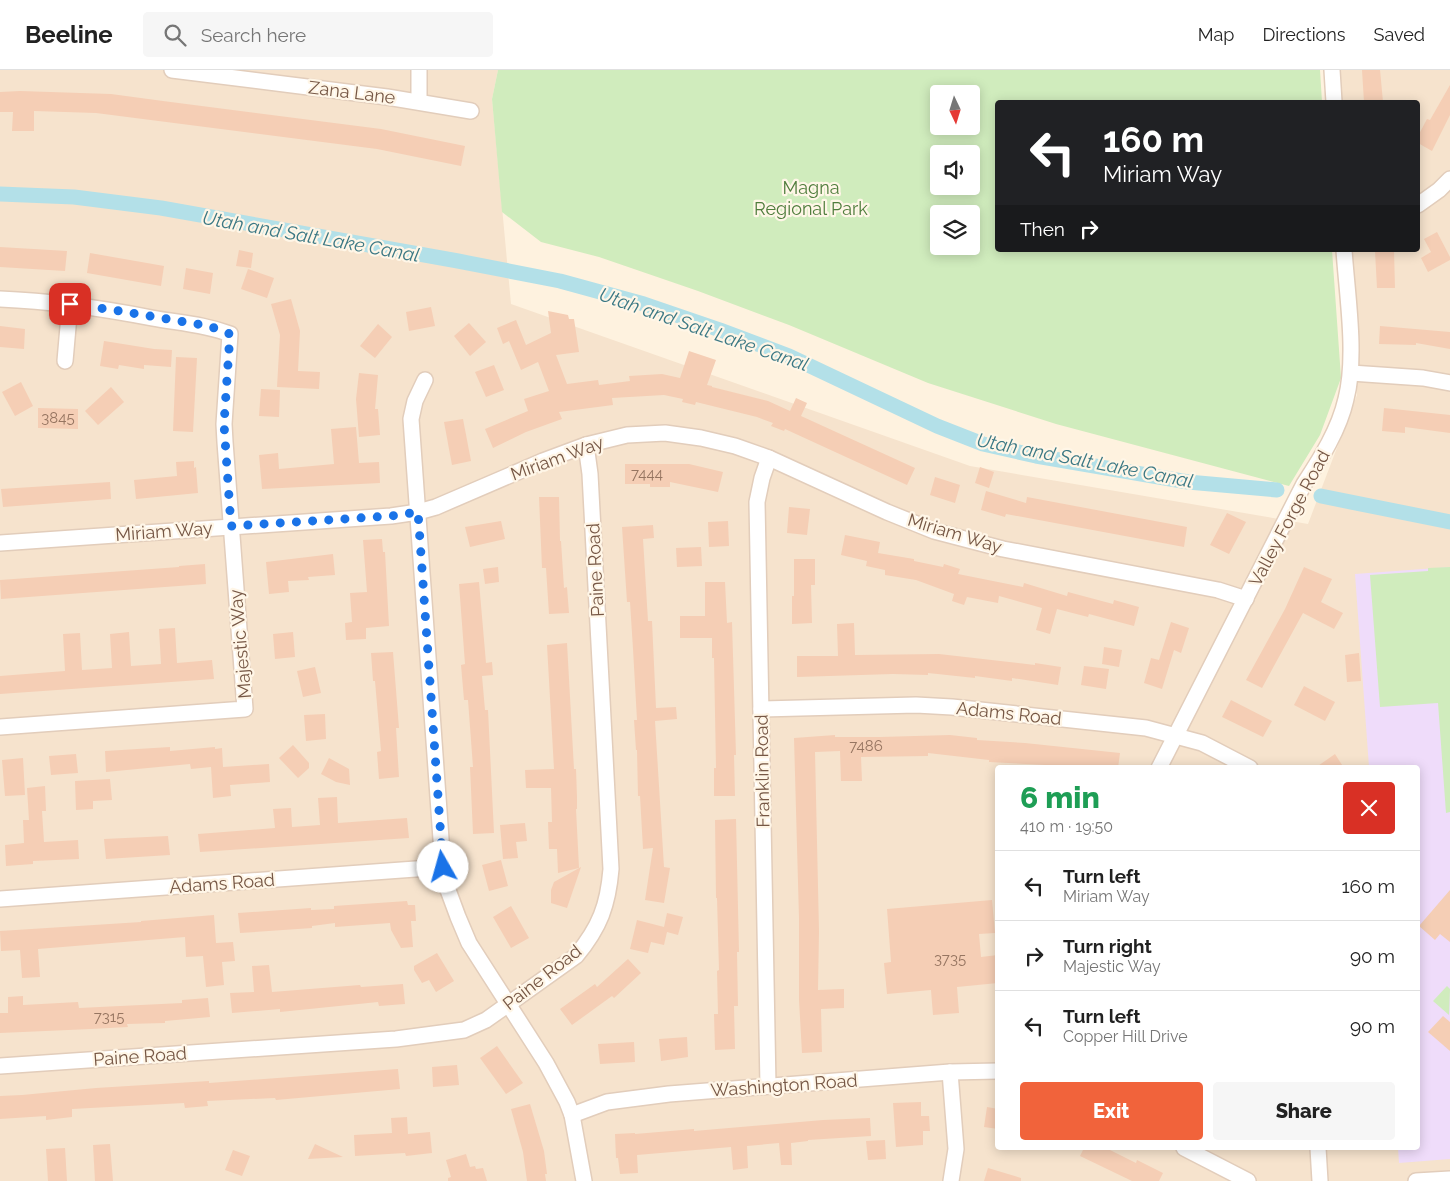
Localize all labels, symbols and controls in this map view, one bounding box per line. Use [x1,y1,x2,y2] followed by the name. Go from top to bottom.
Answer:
[143,12,493,57] search box
[25,20,113,49] text: Beeline
[161,21,189,49] icon: search
[201,24,306,46] text: Search here
[1198,24,1234,45] text: Map
[1262,24,1346,45] text: Directions
[1374,24,1425,45] text: Saved
[307,76,397,108] street label: Zana Lane
[930,85,980,135] north arrow
[930,85,980,255] map controls
[1103,119,1204,160] text: 160 m
[1020,120,1085,185] icon: left
[930,145,980,195] button: sound
[1103,161,1222,187] text: Miriam Way
[754,177,868,219] park label: Magna Regional Park
[930,205,980,255] button: layers
[201,206,421,266] water label: Utah and Salt Lake Canal
[1075,215,1103,243] icon: right
[1020,218,1065,240] text: Then
[49,283,91,325] pin
[596,283,812,375] water label: Utah and Salt Lake Canal
[56,290,84,318] icon: arrive
[41,409,75,427] house number: 3845
[975,428,1195,492] water label: Utah and Salt Lake Canal
[508,431,607,485] street label: Miriam Way
[1244,446,1334,590] street label: Valley Forge Road
[631,465,663,483] house number: 7444
[905,509,1005,557] street label: Miriam Way
[115,517,214,545] street label: Miriam Way
[582,523,608,617] street label: Paine Road
[225,588,255,700] street label: Majestic Way
[955,697,1063,729] street label: Adams Road
[751,714,773,828] street label: Franklin Road
[849,737,883,755] house number: 7486
[1020,780,1100,815] text: 6 min
[1343,782,1395,834] button: close
[1020,817,1113,836] text: 410 m · 19:50
[416,840,468,892] position arrow
[1063,865,1140,887] text: Turn left
[168,869,276,897] street label: Adams Road
[1020,872,1048,900] icon: left
[1341,875,1395,897] text: 160 m
[1063,887,1150,906] text: Miriam Way
[1063,935,1152,957] text: Turn right
[499,940,585,1014] street label: Paine Road
[1020,942,1048,970] icon: right
[1350,945,1395,967] text: 90 m
[934,950,966,968] house number: 3735
[1063,957,1161,976] text: Majestic Way
[1063,1005,1140,1027] text: Turn left
[94,1008,124,1026] house number: 7315
[1020,1012,1048,1040] icon: left
[1350,1015,1395,1037] text: 90 m
[1063,1027,1188,1046] text: Copper Hill Drive
[93,1042,187,1070] street label: Paine Road
[710,1069,858,1101] street label: Washington Road
[1020,1082,1203,1140] button: Exit
[1213,1082,1395,1140] button: Share

